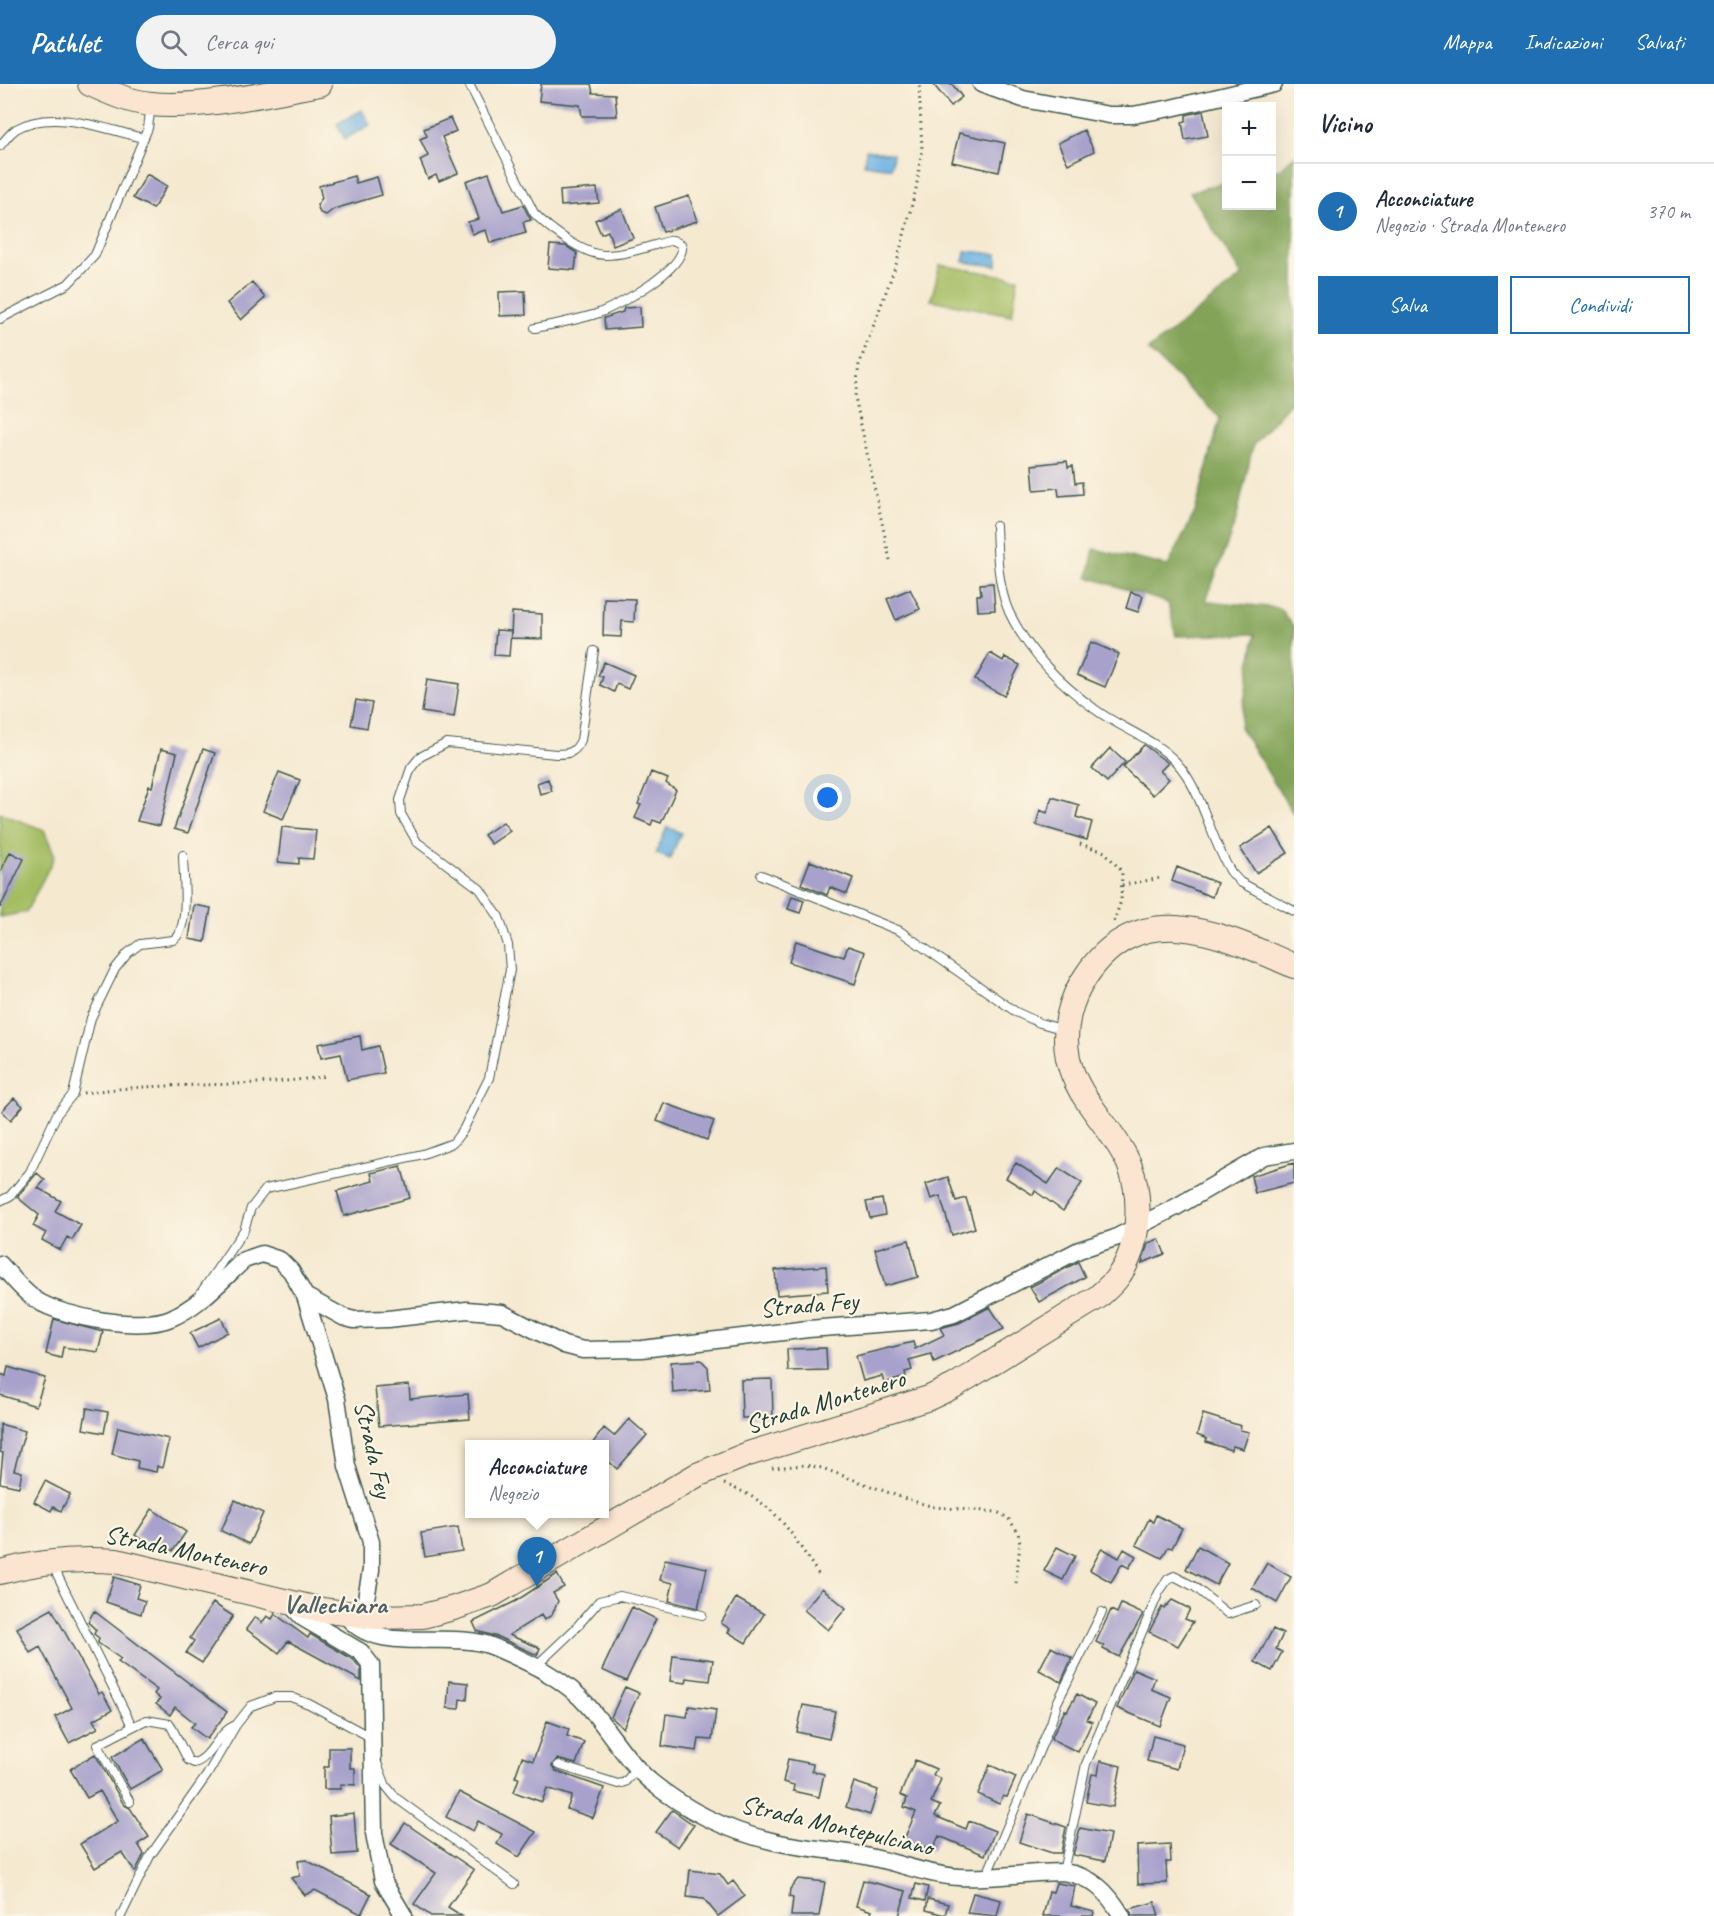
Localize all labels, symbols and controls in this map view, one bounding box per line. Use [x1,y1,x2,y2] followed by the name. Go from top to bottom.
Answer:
[136,15,556,69] search box
[30,25,100,60] text: Pathlet
[157,26,190,59] icon: search
[205,28,273,56] text: Cerca qui
[1443,29,1492,55] text: Mappa
[1525,29,1602,55] text: Indicazioni
[1635,29,1684,55] text: Salvati
[1222,102,1276,210] map controls
[1222,102,1276,156] button: +
[1318,107,1372,140] text: Vicino
[1222,156,1276,210] button: −
[1375,185,1472,213] text: Acconciature
[1333,199,1342,224] text: 1
[1647,199,1690,224] text: 370 m
[1375,213,1565,238] text: Negozio · Strada Montenero
[1318,276,1498,334] button: Salva
[1510,276,1690,334] button: Condividi
[813,783,842,812] your location
[759,1284,862,1325] street label: Strada Fey
[742,1361,910,1441] street label: Strada Montenero
[346,1397,401,1503] street label: Strada Fey
[465,1440,609,1518] popup
[488,1453,586,1481] text: Acconciature
[488,1481,538,1506] text: Negozio
[102,1517,272,1584] street label: Strada Montenero
[518,1538,556,1587] pin: 1
[283,1587,389,1621] district label: Vallechiara
[738,1787,939,1864] street label: Strada Montepulciano

